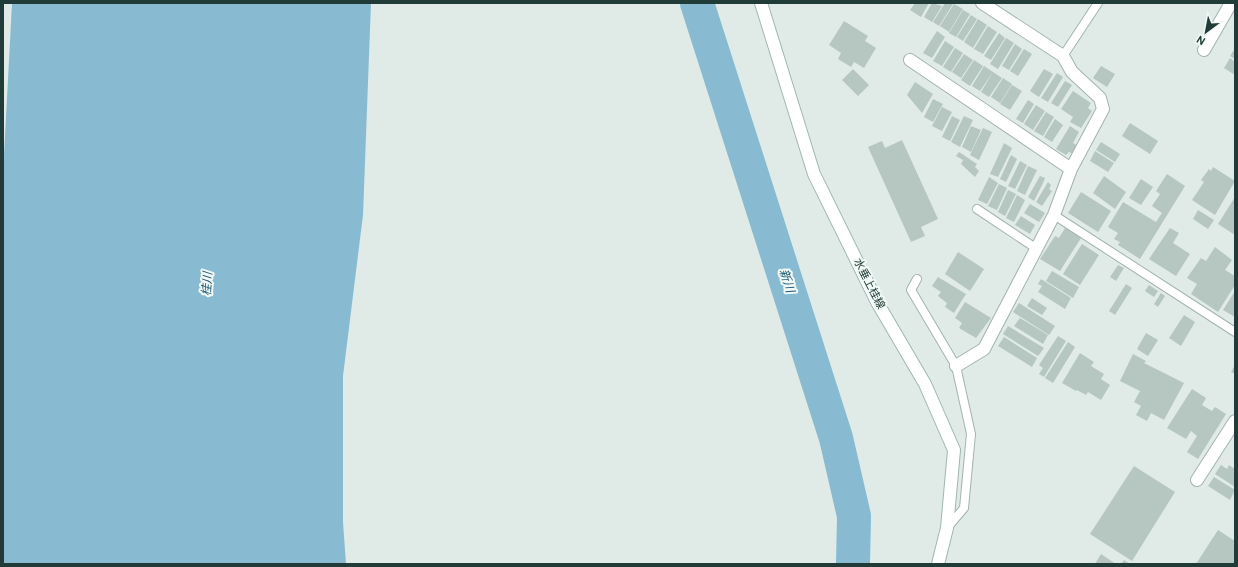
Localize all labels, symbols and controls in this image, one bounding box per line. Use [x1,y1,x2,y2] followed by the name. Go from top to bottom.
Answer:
[1186,12,1226,52] north arrow
[1194,32,1208,48] text: N
[850,256,888,312] street label: 水垂上桂線
[775,267,798,297] water label: 新川
[199,269,217,297] water label: 桂川

